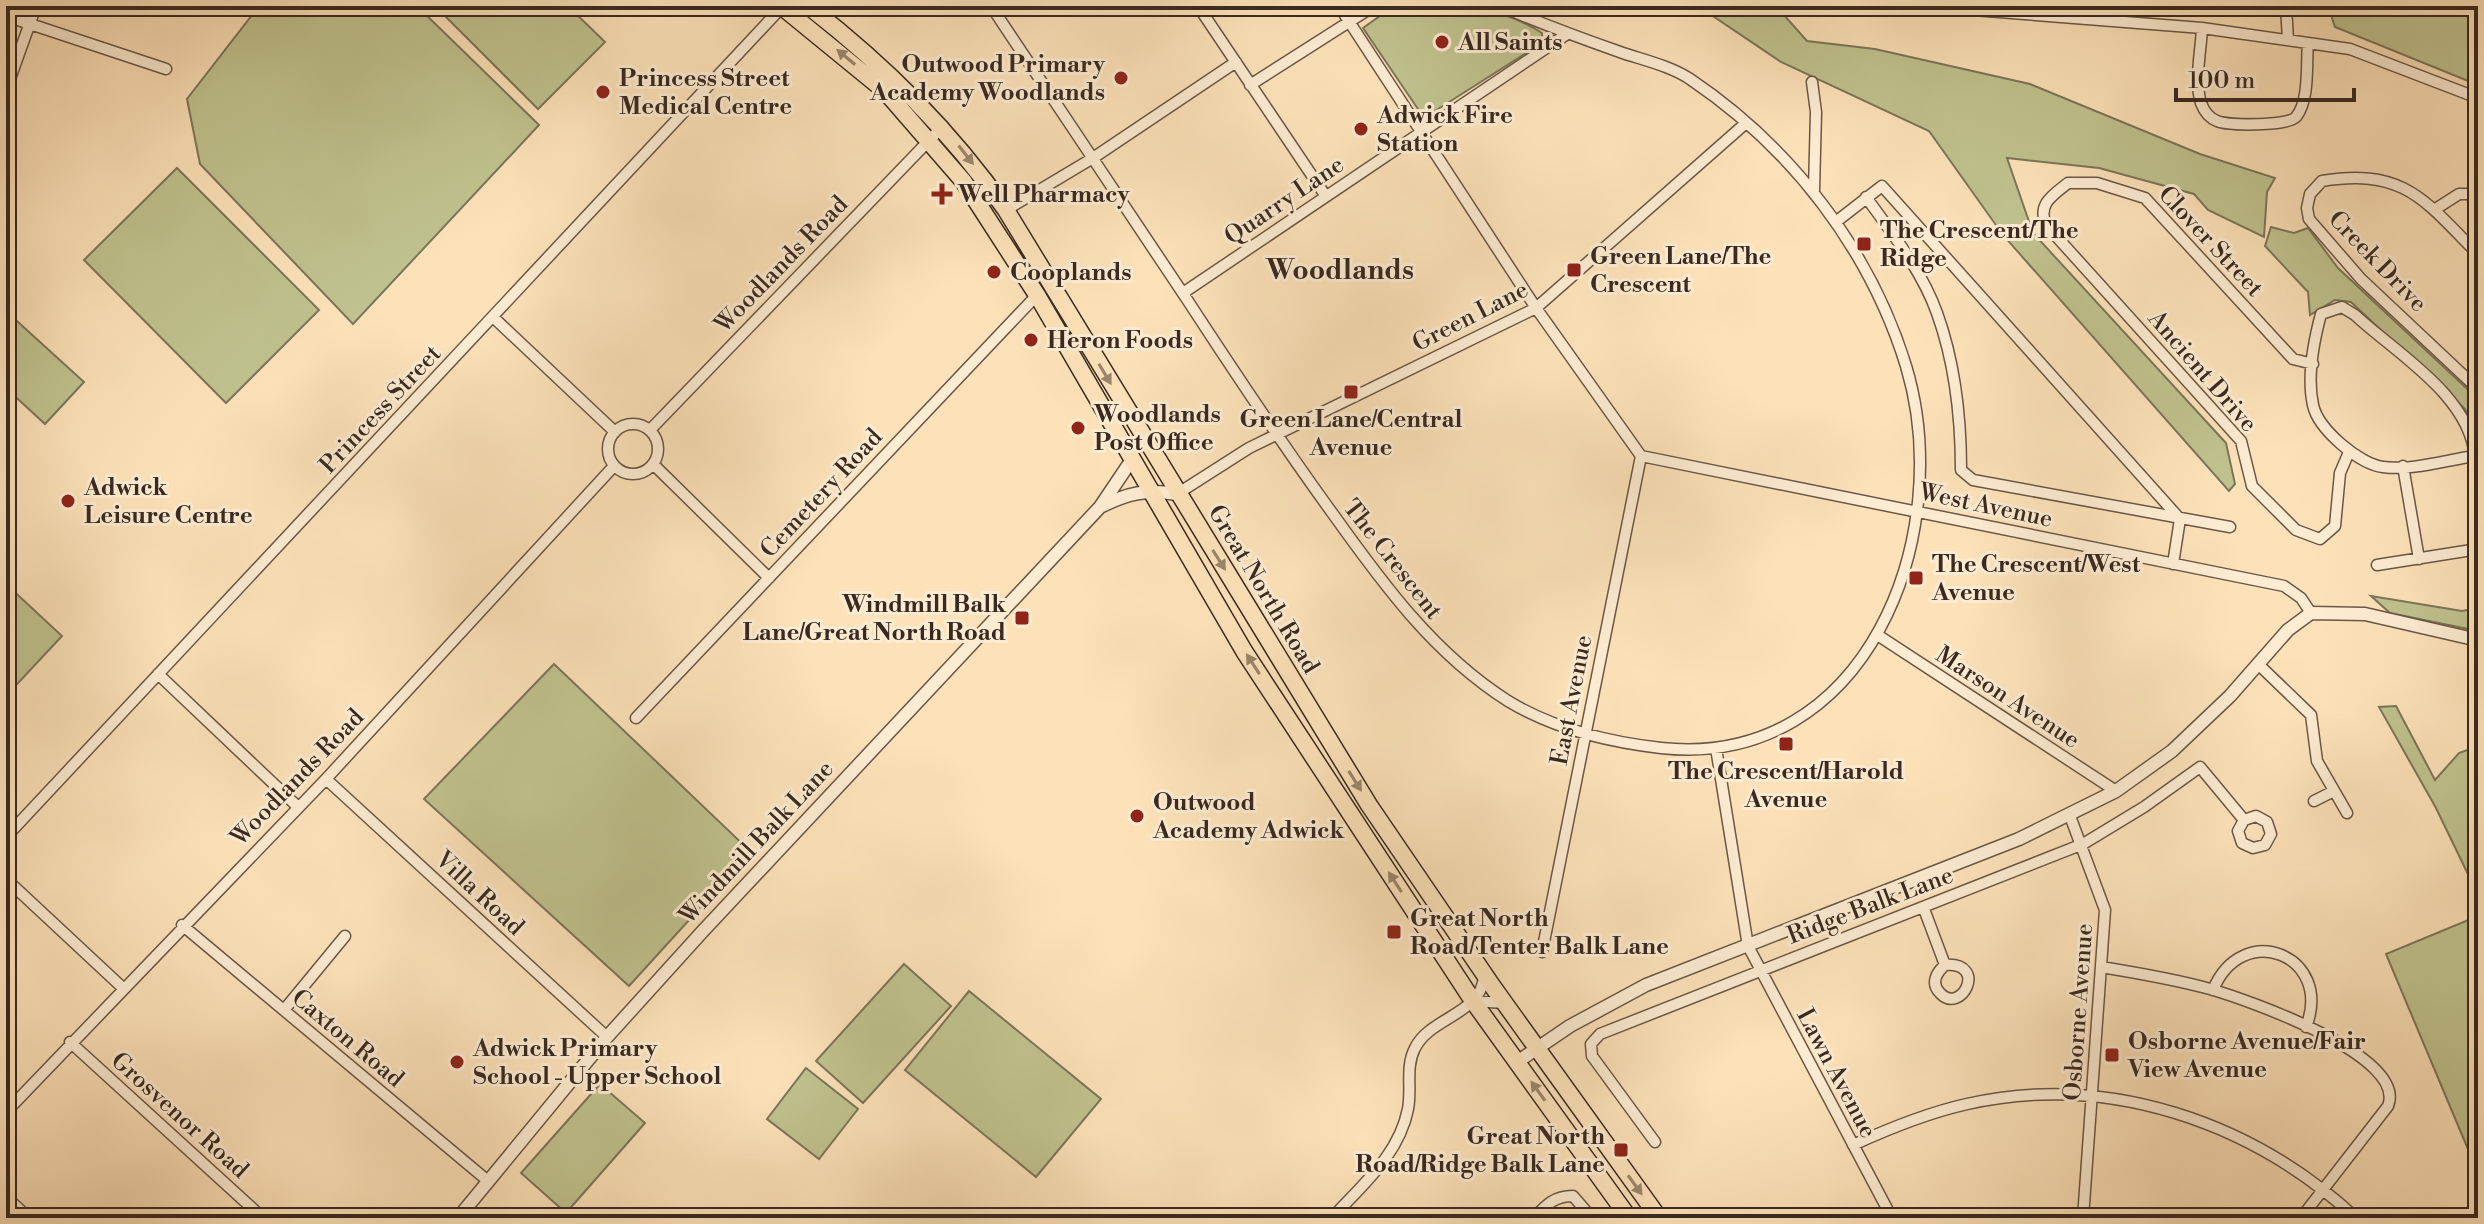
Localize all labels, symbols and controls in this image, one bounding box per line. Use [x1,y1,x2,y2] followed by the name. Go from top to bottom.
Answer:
[1457,28,1563,58] place label: All Saints
[1433,33,1451,51] marker: All Saints
[836,49,856,66] one-way arrow
[869,50,1106,108] place label: Outwood Primary Academy Woodlands
[2176,52,2354,102] scale bar
[619,64,792,122] place label: Princess Street Medical Centre
[2188,66,2255,96] text: 100 m
[1112,69,1130,87] marker: Outwood Primary Academy Woodlands
[594,83,612,101] marker: Princess Street Medical Centre
[1376,101,1513,159] place label: Adwick Fire Station
[1352,120,1370,138] marker: Adwick Fire Station
[958,145,974,165] one-way arrow
[1219,150,1350,252] street label: Quarry Lane
[957,180,1130,210] place label: Well Pharmacy
[2151,180,2270,304] street label: Clover Street
[933,185,951,203] marker: Well Pharmacy
[708,190,855,340] street label: Woodlands Road
[2322,205,2433,319] street label: Creek Drive
[1880,216,2079,274] place label: The Crescent/The Ridge
[1855,235,1873,253] marker: The Crescent/The Ridge
[1590,242,1772,300] place label: Green Lane/The Crescent
[1265,253,1414,288] district label: Woodlands
[1010,258,1132,288] place label: Cooplands
[1565,261,1583,279] marker: Green Lane/The Crescent
[985,263,1003,281] marker: Cooplands
[1408,275,1533,359] street label: Green Lane
[2140,304,2263,439] street label: Ancient Drive
[1047,326,1193,356] place label: Heron Foods
[1022,331,1040,349] marker: Heron Foods
[314,339,448,480] street label: Princess Street
[1098,363,1112,385] one-way arrow
[1342,383,1360,401] marker: Green Lane/Central Avenue
[1093,400,1221,458] place label: Woodlands Post Office
[1240,405,1462,463] place label: Green Lane/Central Avenue
[1069,419,1087,437] marker: Woodlands Post Office
[754,423,889,564] street label: Cemetery Road
[83,473,253,531] place label: Adwick Leisure Centre
[1915,477,2055,535] street label: West Avenue
[59,492,77,510] marker: Adwick Leisure Centre
[1336,494,1449,626] street label: The Crescent
[1201,500,1325,680] street label: Great North Road
[1211,549,1225,571] one-way arrow
[1931,550,2141,608] place label: The Crescent/West Avenue
[1907,569,1925,587] marker: The Crescent/West Avenue
[742,590,1007,648] place label: Windmill Balk Lane/Great North Road
[1013,609,1031,627] marker: Windmill Balk Lane/Great North Road
[1545,633,1599,768] street label: East Avenue
[1930,640,2085,756] street label: Marson Avenue
[1246,653,1260,675] one-way arrow
[224,703,371,853] street label: Woodlands Road
[1777,735,1795,753] marker: The Crescent/Harold Avenue
[672,755,840,931] street label: Windmill Balk Lane
[1668,757,1904,815] place label: The Crescent/Harold Avenue
[1347,771,1362,792] one-way arrow
[1152,788,1345,846] place label: Outwood Academy Adwick
[1128,807,1146,825] marker: Outwood Academy Adwick
[428,844,530,943] street label: Villa Road
[1783,860,1958,951] street label: Ridge Balk Lane
[1388,871,1402,893] one-way arrow
[1410,904,1669,962] place label: Great North Road/Tenter Balk Lane
[2058,922,2100,1102] street label: Osborne Avenue
[1385,923,1403,941] marker: Great North Road/Tenter Balk Lane
[285,983,410,1095] street label: Caxton Road
[1789,1003,1883,1144] street label: Lawn Avenue
[2127,1027,2366,1085] place label: Osborne Avenue/Fair View Avenue
[472,1034,722,1092] place label: Adwick Primary School - Upper School
[104,1046,255,1186] street label: Grosvenor Road
[2103,1046,2121,1064] marker: Osborne Avenue/Fair View Avenue
[448,1053,466,1071] marker: Adwick Primary School - Upper School
[1530,1081,1546,1101] one-way arrow
[1355,1122,1605,1180] place label: Great North Road/Ridge Balk Lane
[1612,1141,1630,1159] marker: Great North Road/Ridge Balk Lane
[1626,1174,1642,1195] one-way arrow

